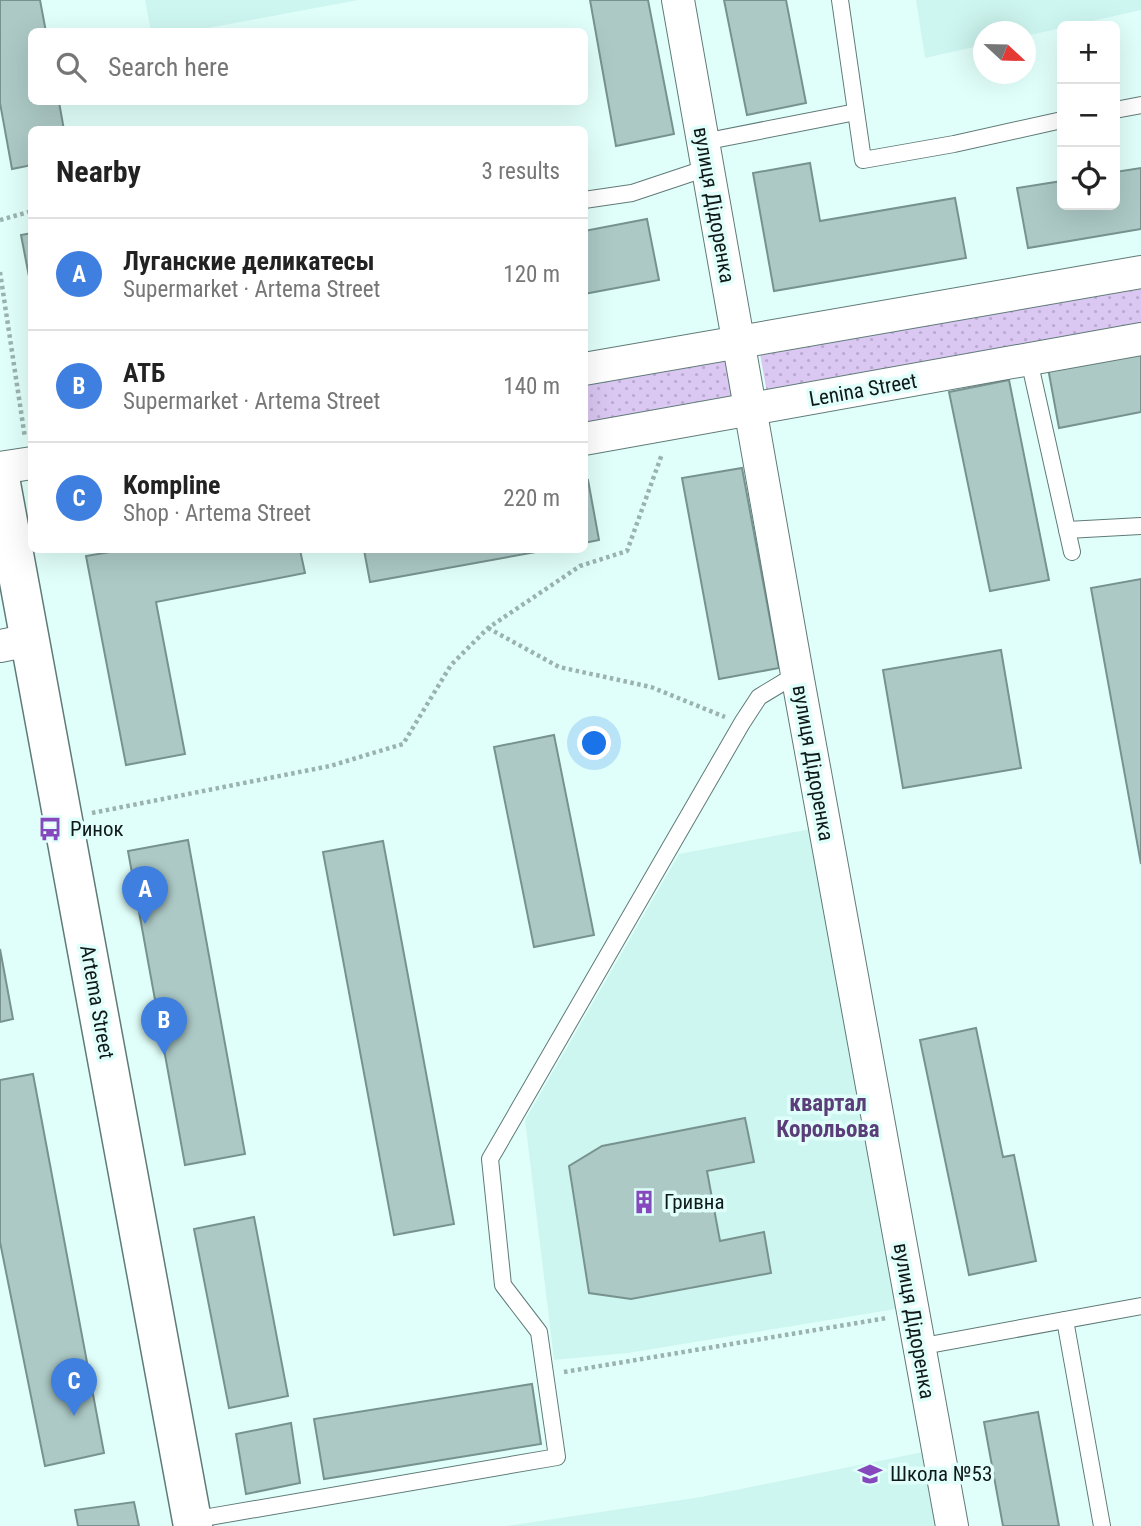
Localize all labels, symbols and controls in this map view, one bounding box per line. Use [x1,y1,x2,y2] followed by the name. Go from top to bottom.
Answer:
[973,21,1036,84] north arrow
[1057,21,1120,210] map controls
[1057,21,1120,84] button: +
[28,28,588,105] search box
[52,48,90,86] icon: search
[108,52,229,82] text: Search here
[1057,84,1120,147] button: −
[688,125,740,285] street label: вулиця Дідоренка
[1057,147,1120,210] button: locate
[56,154,141,189] text: Nearby
[482,158,560,185] text: 3 results
[123,246,375,276] text: Луганские деликатесы
[72,261,86,288] text: A
[503,261,560,288] text: 120 m
[123,276,380,303] text: Supermarket · Artema Street
[123,358,165,388] text: АТБ
[807,369,919,411] street label: Lenina Street
[73,373,85,400] text: B
[503,373,560,400] text: 140 m
[123,388,380,415] text: Supermarket · Artema Street
[123,470,220,500] text: Kompline
[72,485,86,512] text: C
[503,485,560,512] text: 220 m
[123,500,311,527] text: Shop · Artema Street
[787,683,839,843] street label: вулиця Дідоренка
[577,726,611,760] your location
[36,815,64,843] bus stop icon: Ринок
[70,817,124,841] place label: Ринок
[122,866,168,924] pin: A
[75,943,119,1061] street label: Artema Street
[141,997,187,1055] pin: B
[776,1090,880,1143] district label: квартал Корольова
[630,1188,658,1216] building icon: Гривна
[664,1190,725,1214] place label: Гривна
[888,1241,940,1401] street label: вулиця Дідоренка
[51,1358,97,1416] pin: C
[856,1460,884,1488] school or university icon: Школа №53
[890,1462,992,1486] place label: Школа №53

